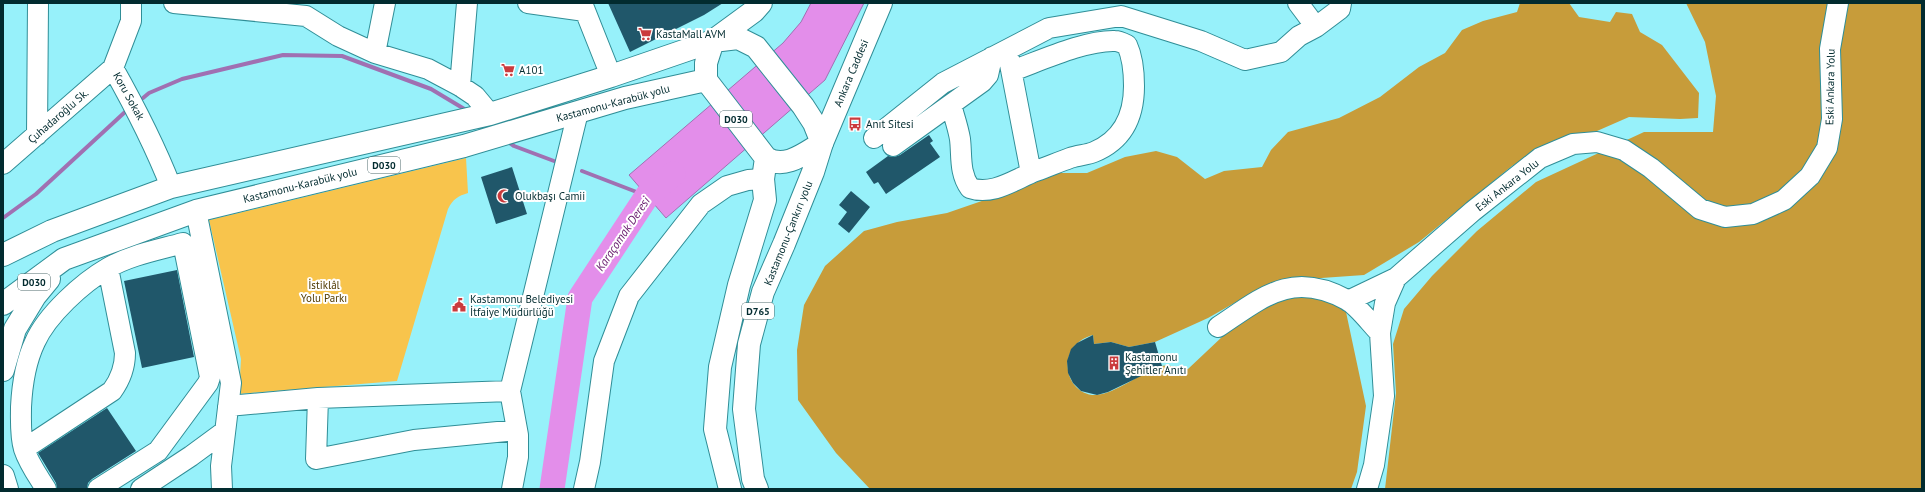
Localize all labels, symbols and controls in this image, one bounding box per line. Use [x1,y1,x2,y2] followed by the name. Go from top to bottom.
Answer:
[637,26,653,42] supermarket icon: KastaMall AVM
[656,27,726,41] place label: KastaMall AVM
[831,37,872,109] street label: Ankara Caddesi
[1822,49,1838,125] street label: Eski Ankara Yolu
[500,62,516,78] supermarket icon: A101
[519,63,543,77] place label: A101
[110,70,148,123] street label: Koru Sokak
[555,81,671,125] street label: Kastamonu-Karabük yolu
[25,86,91,146] street label: Çuhadaroğlu Sk.
[720,111,752,127] road number: D030
[847,116,863,132] bus stop icon: Anıt Sitesi
[866,117,914,131] place label: Anıt Sitesi
[1473,156,1542,214] street label: Eski Ankara Yolu
[368,157,400,173] road number: D030
[241,164,359,206] street label: Kastamonu-Karabük yolu
[761,179,815,287] street label: Kastamonu-Çankırı yolu
[496,188,512,204] mosque icon: Olukbaşı Camii
[515,189,585,203] place label: Olukbaşı Camii
[592,193,654,274] water label: Karaçomak Deresi
[18,274,50,290] road number: D030
[301,278,347,305] park label: İstiklâl Yolu Parkı
[470,292,573,319] place label: Kastamonu Belediyesi İtfaiye Müdürlüğü
[451,297,467,313] public building icon: Kastamonu Belediyesi İtfaiye Müdürlüğü
[742,303,774,319] road number: D765
[1125,350,1186,377] place label: Kastamonu Şehitler Anıtı
[1106,355,1122,371] building icon: Kastamonu Şehitler Anıtı

